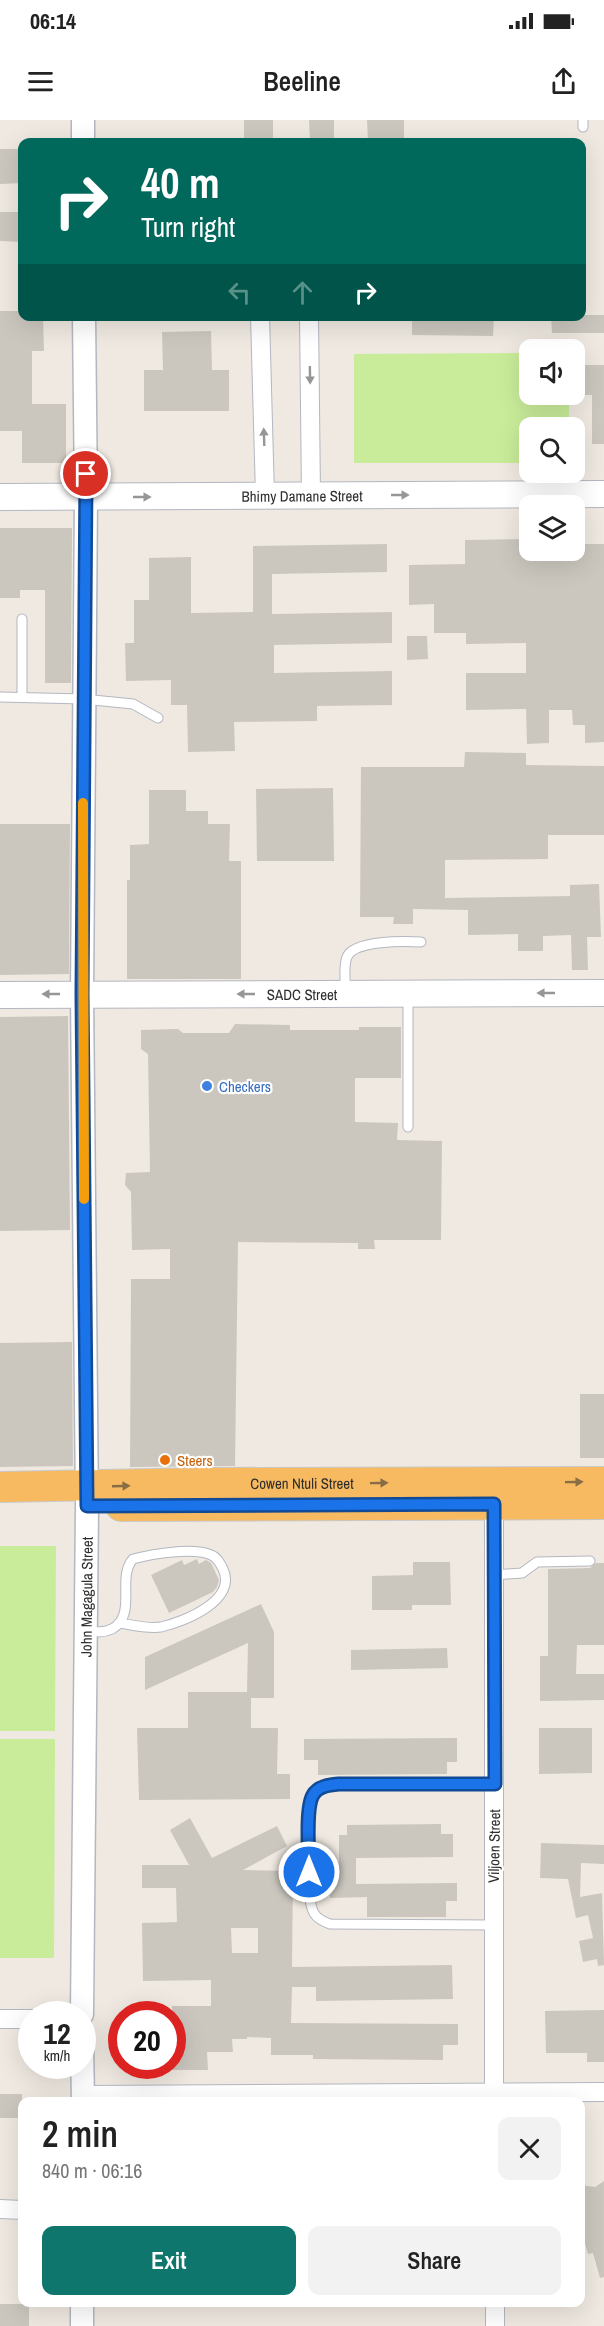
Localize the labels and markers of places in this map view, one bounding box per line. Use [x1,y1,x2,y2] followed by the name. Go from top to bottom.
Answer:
[60,448,111,499] pin
[219,1076,271,1097] place label: Checkers
[200,1079,214,1093] marker: Checkers
[177,1450,213,1471] place label: Steers
[158,1453,172,1467] marker: Steers

